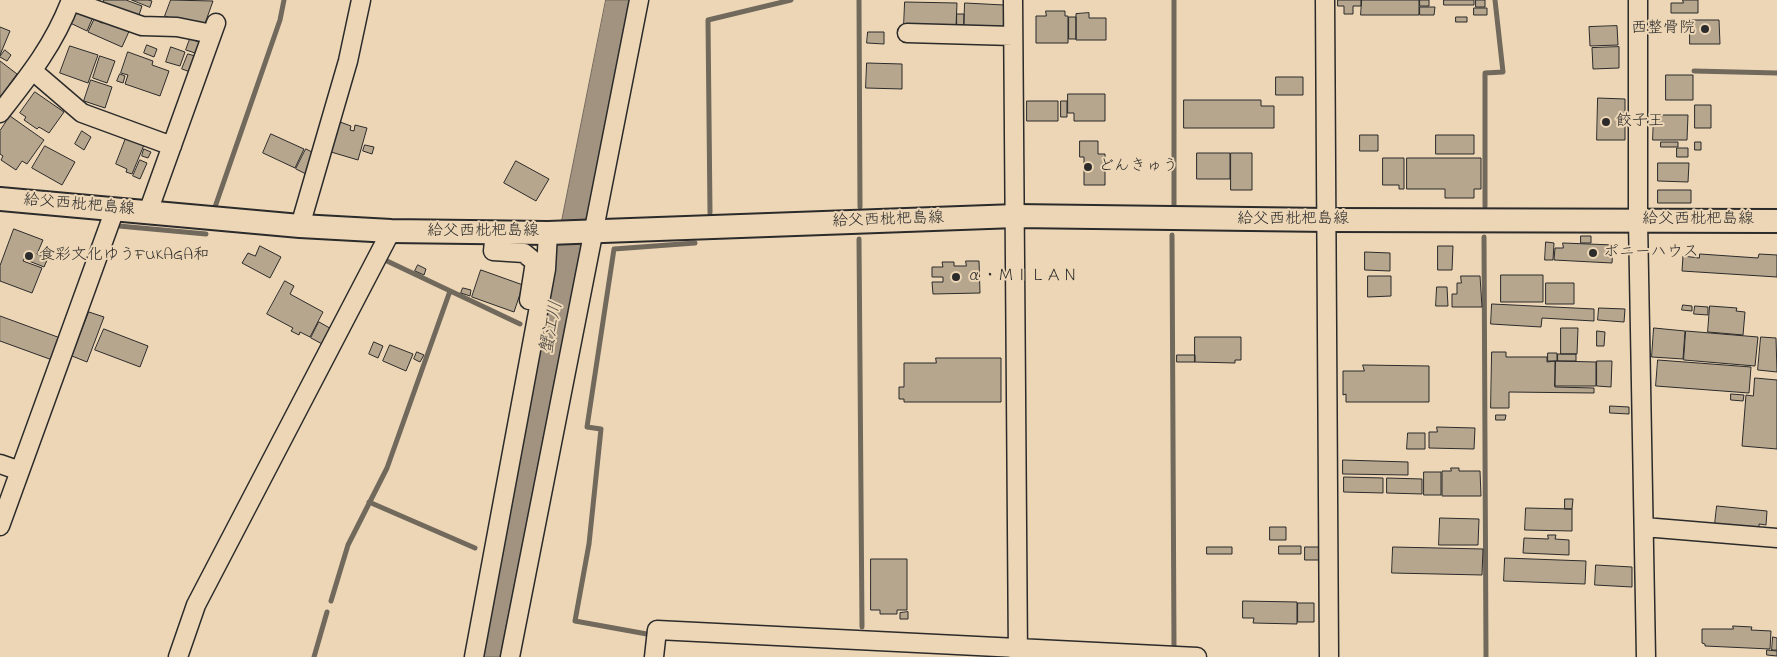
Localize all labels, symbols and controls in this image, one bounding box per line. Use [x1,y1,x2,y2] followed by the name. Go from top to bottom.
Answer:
[1631,19,1695,39] place label: 西整骨院
[1699,23,1711,35] marker: 西整骨院
[1616,112,1664,132] place label: 餃子王
[1600,116,1612,128] marker: 餃子王
[1098,157,1178,177] place label: どんきゅう
[1082,161,1094,173] marker: どんきゅう
[22,192,136,220] street label: 給父西枇杷島線
[832,209,944,233] street label: 給父西枇杷島線
[1237,210,1349,230] street label: 給父西枇杷島線
[1642,210,1754,230] street label: 給父西枇杷島線
[427,222,539,242] street label: 給父西枇杷島線
[1603,243,1699,263] place label: ポニーハウス
[39,246,209,266] place label: 食彩文化ゆうFUKAGA和
[1587,247,1599,259] marker: ポニーハウス
[23,250,35,262] marker: 食彩文化ゆうFUKAGA和
[966,267,1078,287] place label: α・ＭＩＬＡＮ
[950,271,962,283] marker: α・ＭＩＬＡＮ
[537,299,569,357] water label: 蟹江川

